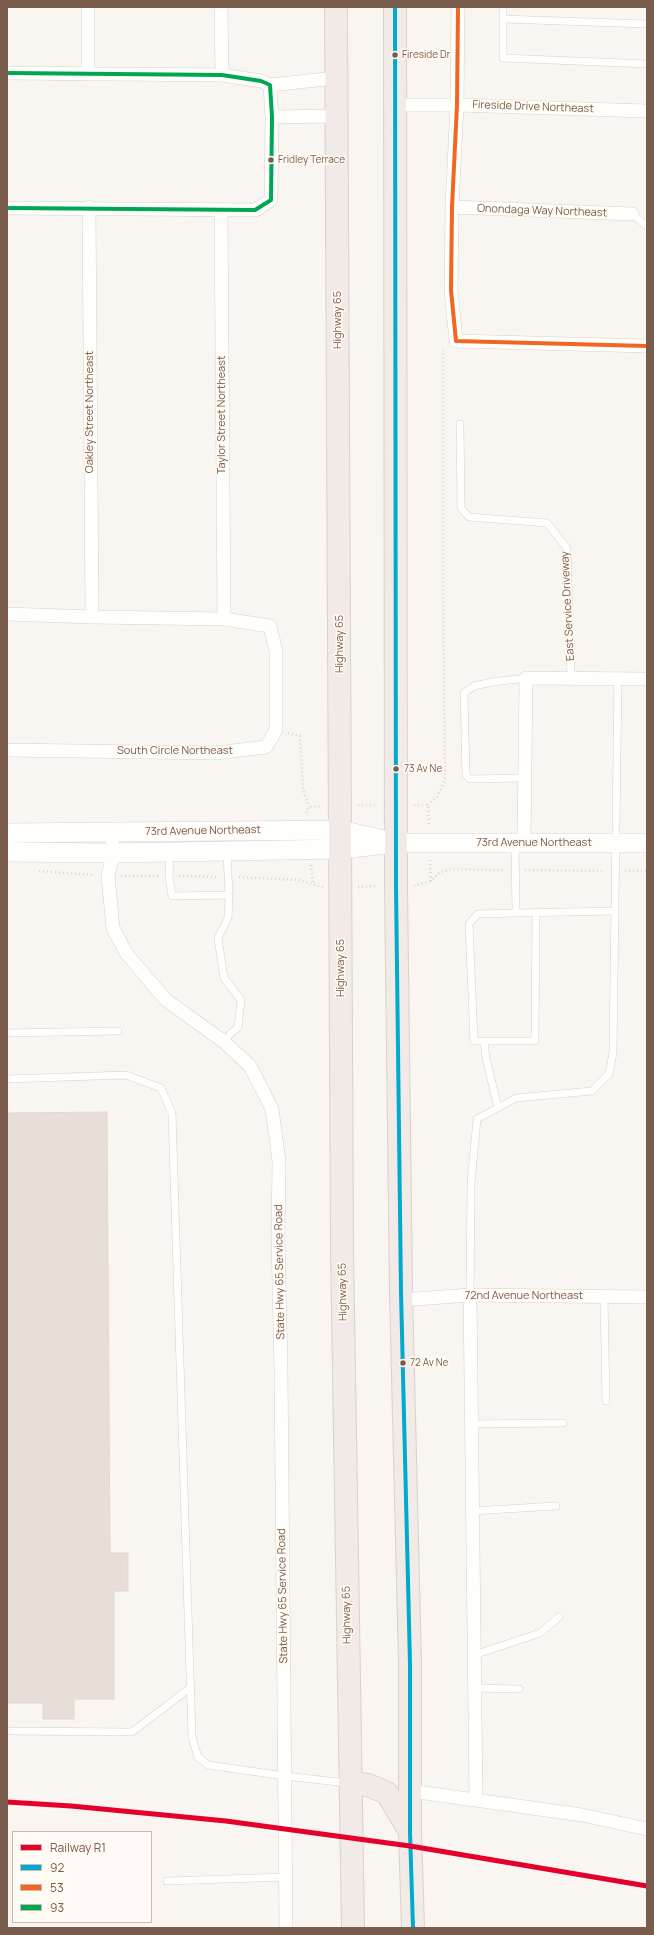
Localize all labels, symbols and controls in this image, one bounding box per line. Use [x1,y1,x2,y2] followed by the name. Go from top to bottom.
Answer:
[402,49,450,61] place label: Fireside Dr
[390,50,400,60] marker: Fireside Dr
[472,98,594,116] street label: Fireside Drive Northeast
[278,154,345,166] place label: Fridley Terrace
[266,155,276,165] marker: Fridley Terrace
[477,202,607,220] street label: Onondaga Way Northeast
[331,291,345,349] street label: Highway 65
[83,351,97,473] street label: Oakley Street Northeast
[215,356,229,474] street label: Taylor Street Northeast
[559,551,577,661] street label: East Service Driveway
[333,615,347,673] street label: Highway 65
[117,744,233,758] street label: South Circle Northeast
[404,763,442,775] place label: 73 Av Ne
[391,764,401,774] marker: 73 Av Ne
[145,823,261,839] street label: 73rd Avenue Northeast
[476,836,592,850] street label: 73rd Avenue Northeast
[334,939,348,997] street label: Highway 65
[272,1204,288,1340] street label: State Hwy 65 Service Road
[336,1263,350,1321] street label: Highway 65
[465,1289,583,1303] street label: 72nd Avenue Northeast
[410,1357,448,1369] place label: 72 Av Ne
[398,1358,408,1368] marker: 72 Av Ne
[275,1528,291,1664] street label: State Hwy 65 Service Road
[340,1586,354,1644] street label: Highway 65
[12,1831,152,1923] legend
[50,1839,106,1856] text: Railway R1
[50,1859,64,1876] text: 92
[50,1879,64,1896] text: 53
[50,1899,64,1916] text: 93

